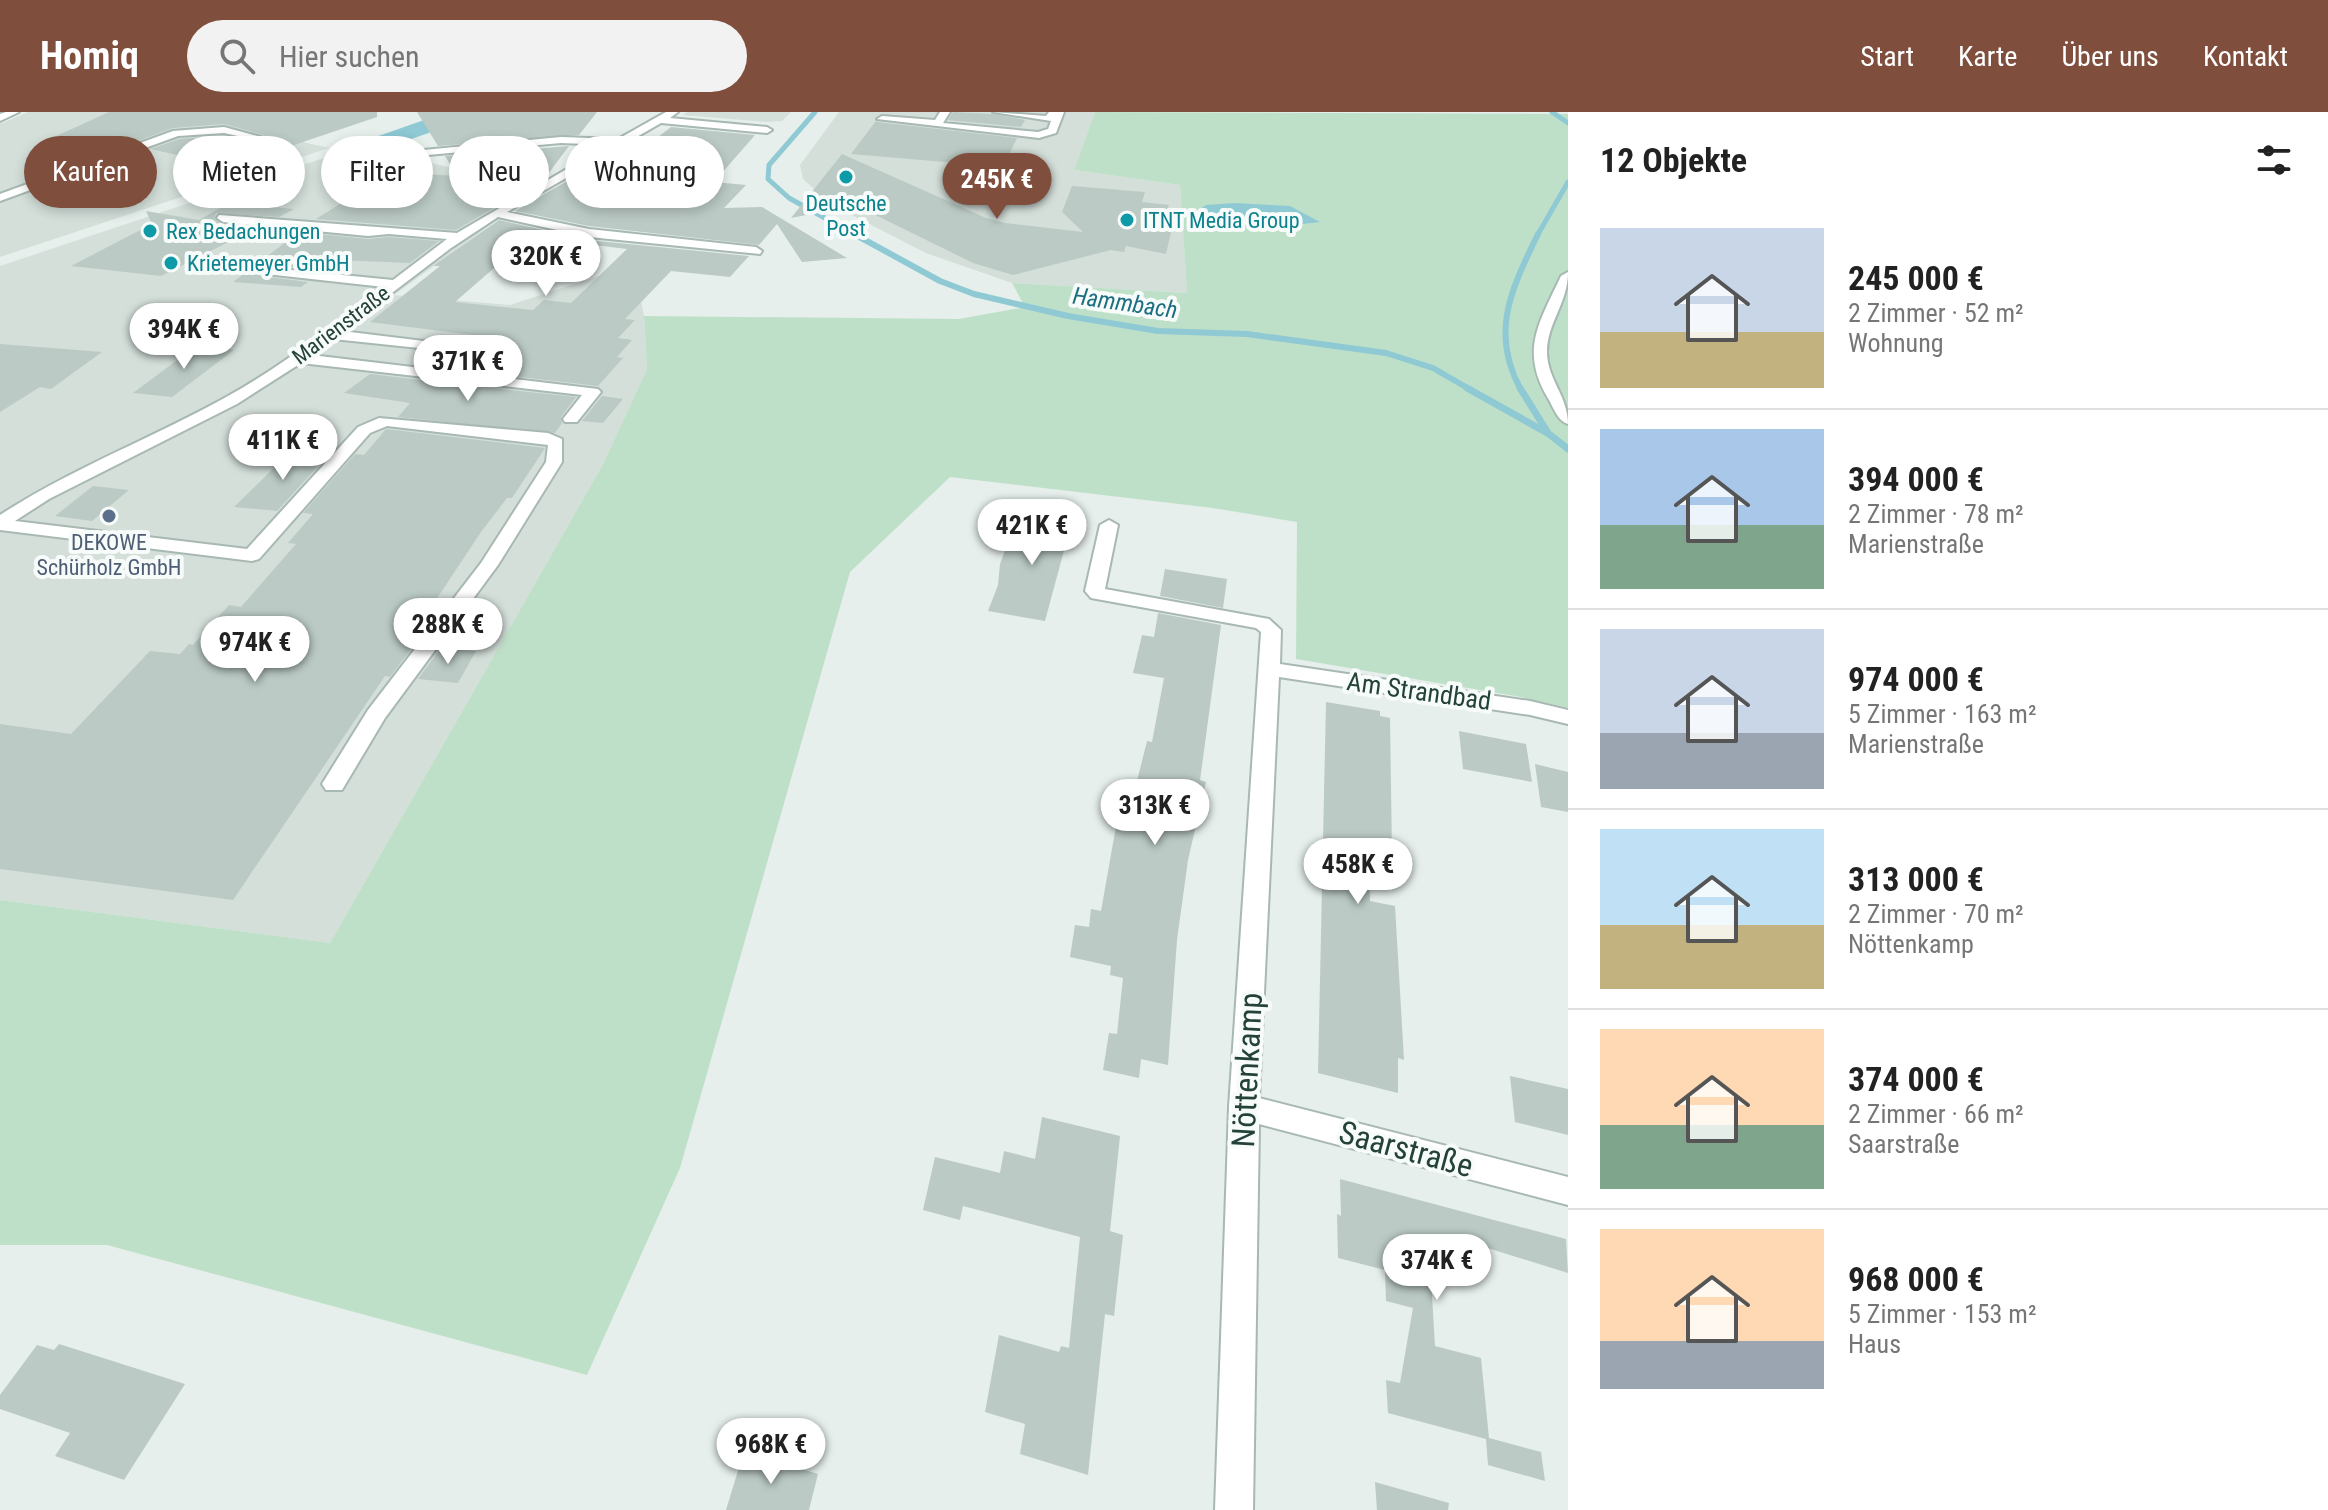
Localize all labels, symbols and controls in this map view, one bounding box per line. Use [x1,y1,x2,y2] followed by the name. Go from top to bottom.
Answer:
[187,20,747,92] search box
[40,34,139,78] text: Homiq
[215,34,259,78] icon: search
[279,39,420,74] text: Hier suchen
[1860,40,1914,73] text: Start
[1958,40,2017,73] text: Karte
[2061,40,2159,73] text: Über uns
[2203,40,2288,73] text: Kontakt
[24,136,157,208] chip: Kaufen
[173,136,305,208] chip: Mieten
[321,136,433,208] chip: Filter
[449,136,549,208] chip: Neu
[565,136,724,208] chip: Wohnung
[2252,138,2296,182] icon: filters
[1600,140,1747,180] text: 12 Objekte
[932,153,1062,221] pin: 245K €
[961,164,1033,194] text: 245K €
[837,168,855,186] marker: Deutsche Post
[805,191,887,241] place label: Deutsche Post
[1143,208,1300,233] place label: ITNT Media Group
[1118,211,1136,229] marker: ITNT Media Group
[166,219,320,244] place label: Rex Bedachungen
[141,222,159,240] marker: Rex Bedachungen
[481,230,611,298] pin: 320K €
[510,241,582,271] text: 320K €
[187,251,350,276] place label: Krietemeyer GmbH
[162,254,180,272] marker: Krietemeyer GmbH
[1848,258,1984,298] text: 245 000 €
[1664,260,1760,356] icon: home
[288,280,394,370] street label: Marienstraße
[1071,282,1179,324] water label: Hammbach
[1848,298,2024,328] text: 2 Zimmer · 52 m²
[119,303,249,371] pin: 394K €
[148,314,220,344] text: 394K €
[1848,328,1944,358] text: Wohnung
[403,335,533,403] pin: 371K €
[432,346,504,376] text: 371K €
[218,414,348,482] pin: 411K €
[247,425,319,455] text: 411K €
[1848,459,1984,499] text: 394 000 €
[1664,461,1760,557] icon: home
[967,499,1097,567] pin: 421K €
[1848,499,2024,529] text: 2 Zimmer · 78 m²
[100,507,118,525] marker: DEKOWE Schürholz GmbH
[996,510,1068,540] text: 421K €
[1848,529,1984,559] text: Marienstraße
[36,530,182,580] place label: DEKOWE Schürholz GmbH
[383,598,513,666] pin: 288K €
[412,609,484,639] text: 288K €
[190,616,320,684] pin: 974K €
[219,627,291,657] text: 974K €
[1848,659,1984,699] text: 974 000 €
[1664,661,1760,757] icon: home
[1345,666,1493,716] street label: Am Strandbad
[1848,699,2037,729] text: 5 Zimmer · 163 m²
[1848,729,1984,759] text: Marienstraße
[1090,779,1220,847] pin: 313K €
[1119,790,1191,820] text: 313K €
[1293,838,1423,906] pin: 458K €
[1322,849,1394,879] text: 458K €
[1848,859,1984,899] text: 313 000 €
[1664,861,1760,957] icon: home
[1848,899,2024,929] text: 2 Zimmer · 70 m²
[1848,929,1974,959] text: Nöttenkamp
[1224,992,1270,1148] street label: Nöttenkamp
[1848,1059,1984,1099] text: 374 000 €
[1664,1061,1760,1157] icon: home
[1848,1099,2024,1129] text: 2 Zimmer · 66 m²
[1335,1113,1477,1185] street label: Saarstraße
[1848,1129,1960,1159] text: Saarstraße
[1372,1234,1502,1302] pin: 374K €
[1401,1245,1473,1275] text: 374K €
[1848,1259,1984,1299] text: 968 000 €
[1664,1261,1760,1357] icon: home
[1848,1299,2037,1329] text: 5 Zimmer · 153 m²
[1848,1329,1901,1359] text: Haus
[706,1418,836,1486] pin: 968K €
[735,1429,807,1459] text: 968K €

